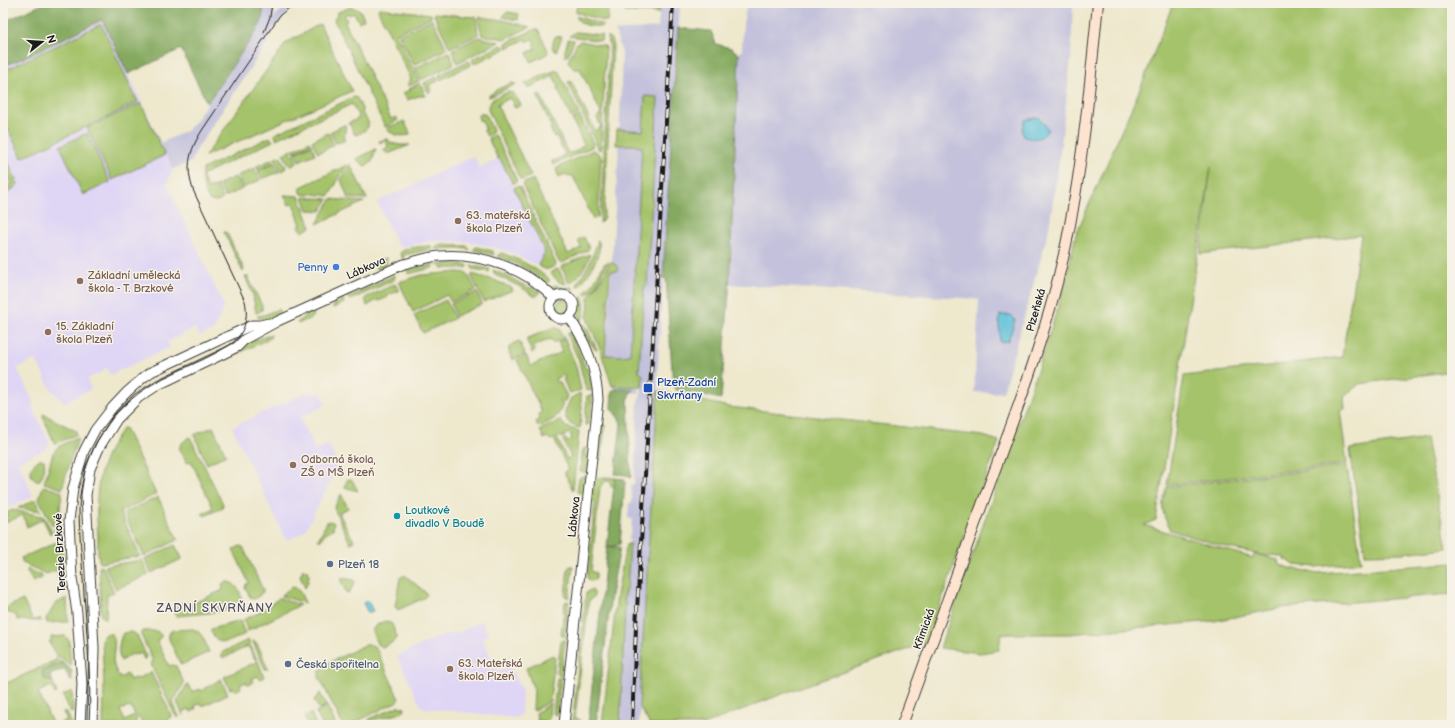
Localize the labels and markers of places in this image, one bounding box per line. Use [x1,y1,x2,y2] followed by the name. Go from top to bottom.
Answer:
[466,209,530,235] place label: 63. mateřská škola Plzeň
[453,216,463,226] marker: 63. mateřská škola Plzeň
[298,261,328,274] place label: Penny
[331,262,341,272] marker: Penny
[87,269,181,295] place label: Základní umělecká škola - T. Brzkové
[75,276,85,286] marker: Základní umělecká škola - T. Brzkové
[56,320,114,346] place label: 15. Základní škola Plzeň
[43,327,53,337] marker: 15. Základní škola Plzeň
[657,376,716,402] place label: Plzeň-Zadní Skvrňany
[642,382,654,394] marker: Plzeň-Zadní Skvrňany
[300,453,376,479] place label: Odborná škola, ZŠ a MŠ Plzeň
[288,460,298,470] marker: Odborná škola, ZŠ a MŠ Plzeň
[405,504,484,530] place label: Loutkové divadlo V Boudě
[392,511,402,521] marker: Loutkové divadlo V Boudě
[338,558,379,571] place label: Plzeň 18
[325,559,335,569] marker: Plzeň 18
[296,657,379,671] place label: Česká spořitelna
[458,657,523,683] place label: 63. Mateřská škola Plzeň
[283,659,293,669] marker: Česká spořitelna
[445,664,455,674] marker: 63. Mateřská škola Plzeň

